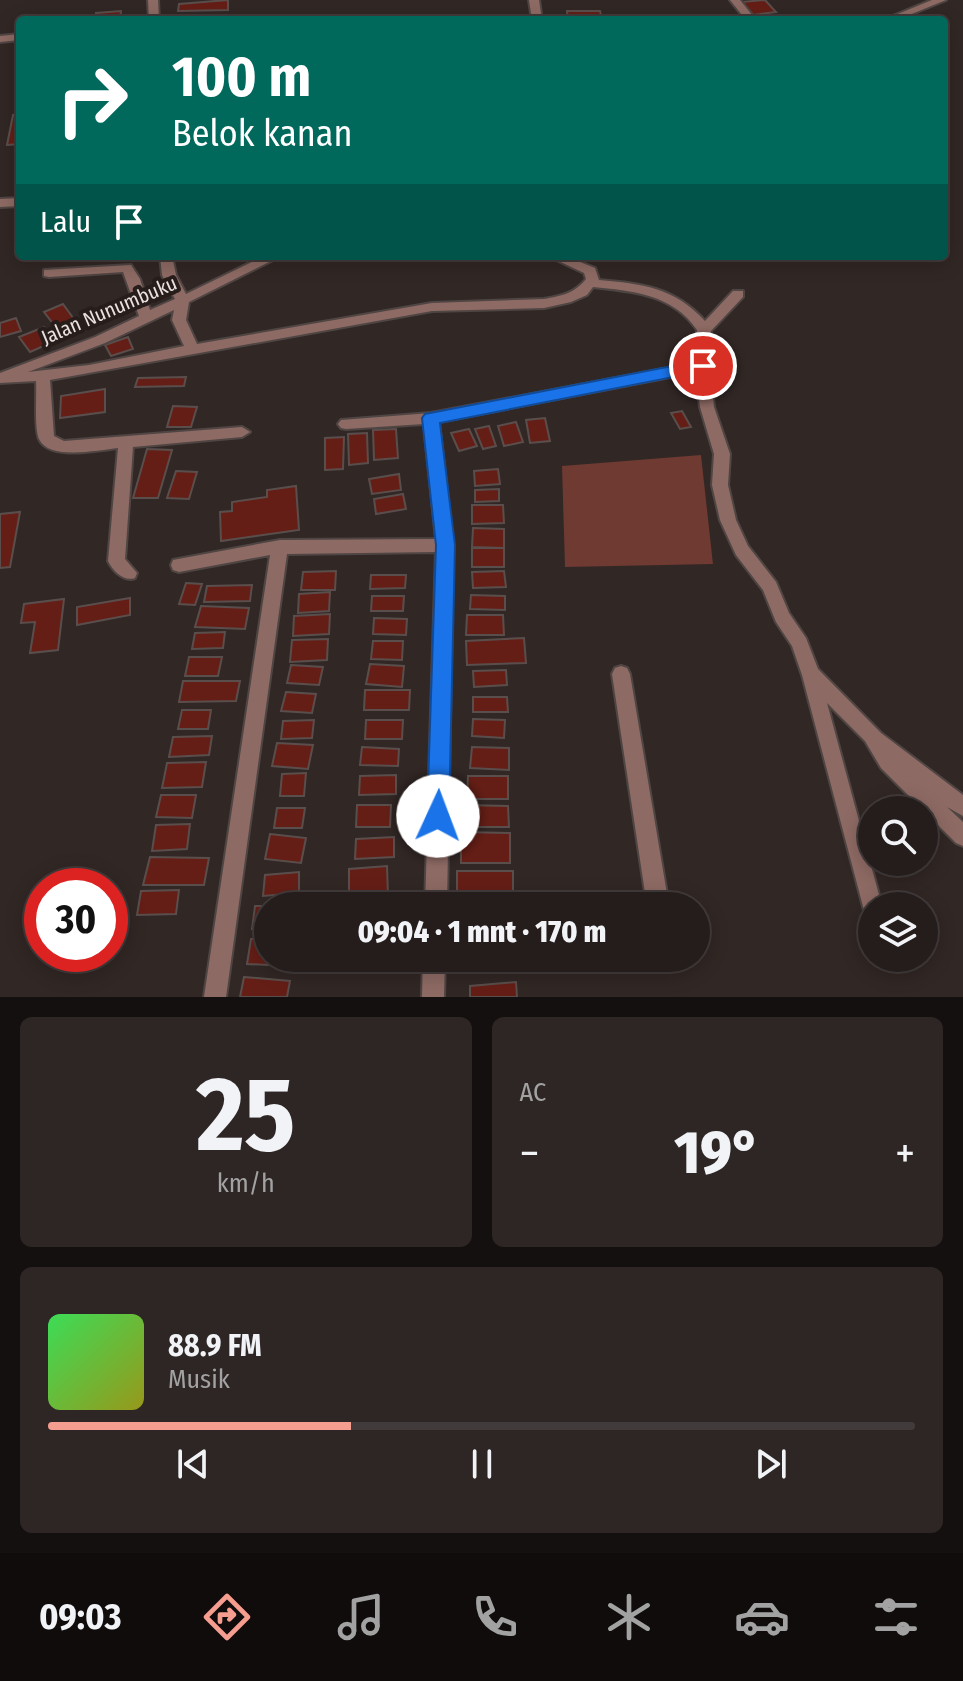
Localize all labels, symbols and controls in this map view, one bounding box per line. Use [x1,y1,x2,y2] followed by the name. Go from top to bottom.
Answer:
[172,44,311,111] text: 100 m
[40,48,144,152] icon: right
[172,112,352,156] text: Belok kanan
[107,200,151,244] icon: arrive
[40,204,91,240] text: Lalu
[38,271,180,349] street label: Jalan Nunumbuku
[669,332,737,400] pin
[681,344,725,388] icon: arrive
[396,774,480,858] position arrow
[858,796,938,972] map controls
[858,796,938,876] button: search
[24,868,128,972] speed limit sign: 30
[858,892,938,972] button: layers
[358,914,606,950] text: 09:04 · 1 mnt · 170 m
[196,1053,295,1178] text: 25
[520,1077,546,1108] text: AC
[674,1117,760,1189] text: 19°
[520,1127,539,1180] text: −
[895,1127,915,1180] text: +
[217,1168,275,1199] text: km/h
[168,1328,262,1364] text: 88.9 FM
[168,1364,230,1395] text: Musik
[171,1442,215,1486] icon: previous
[460,1442,504,1486] icon: pause
[749,1442,793,1486] icon: next
[199,1589,255,1645] icon: directions
[333,1589,389,1645] icon: music
[467,1589,523,1645] icon: phone
[601,1589,657,1645] icon: climate
[734,1589,790,1645] icon: car
[868,1589,924,1645] icon: filters
[39,1595,121,1639] text: 09:03

